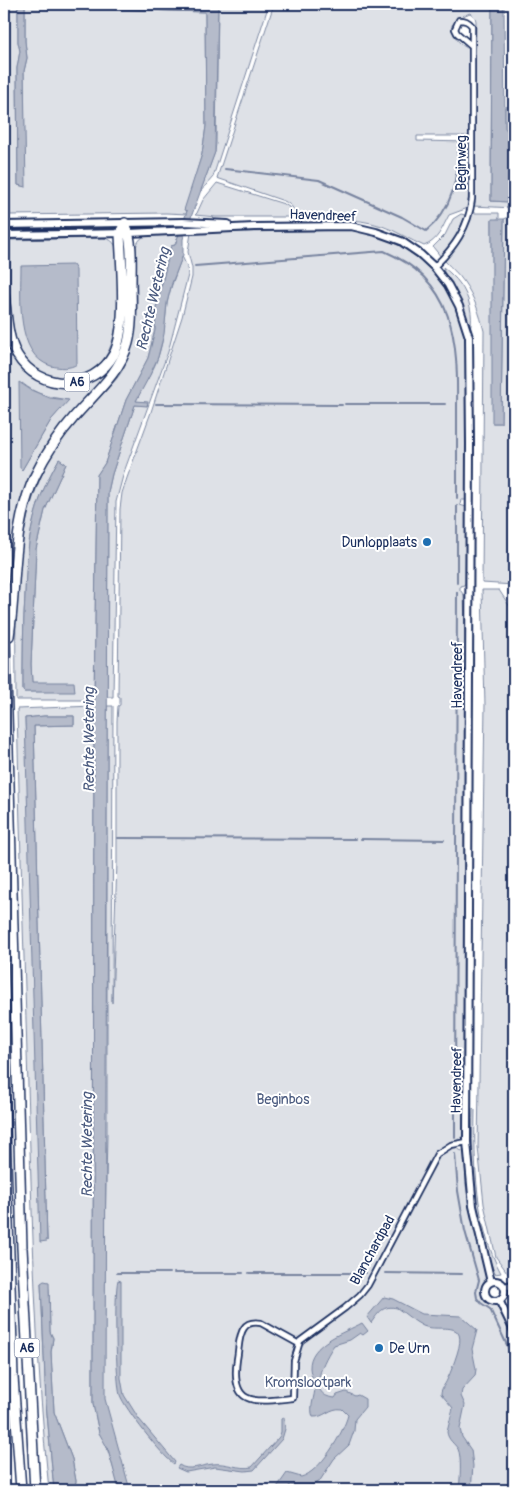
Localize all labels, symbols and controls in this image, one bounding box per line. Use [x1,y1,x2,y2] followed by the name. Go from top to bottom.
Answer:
[453,135,470,191] street label: Beginweg
[289,206,357,225] street label: Havendreef
[132,244,175,352] water label: Rechte Wetering
[64,372,90,392] road number: A6
[341,534,418,551] place label: Dunlopplaats
[421,536,433,548] marker: Dunlopplaats
[449,641,466,709] street label: Havendreef
[80,686,99,793] water label: Rechte Wetering
[447,1046,466,1114] street label: Havendreef
[78,1091,97,1198] water label: Rechte Wetering
[257,1091,310,1108] park label: Beginbos
[346,1212,399,1288] street label: Blanchardpad
[15,1339,40,1358] road number: A6
[389,1340,430,1357] place label: De Urn
[373,1342,385,1354] marker: De Urn
[265,1374,352,1391] park label: Kromslootpark

